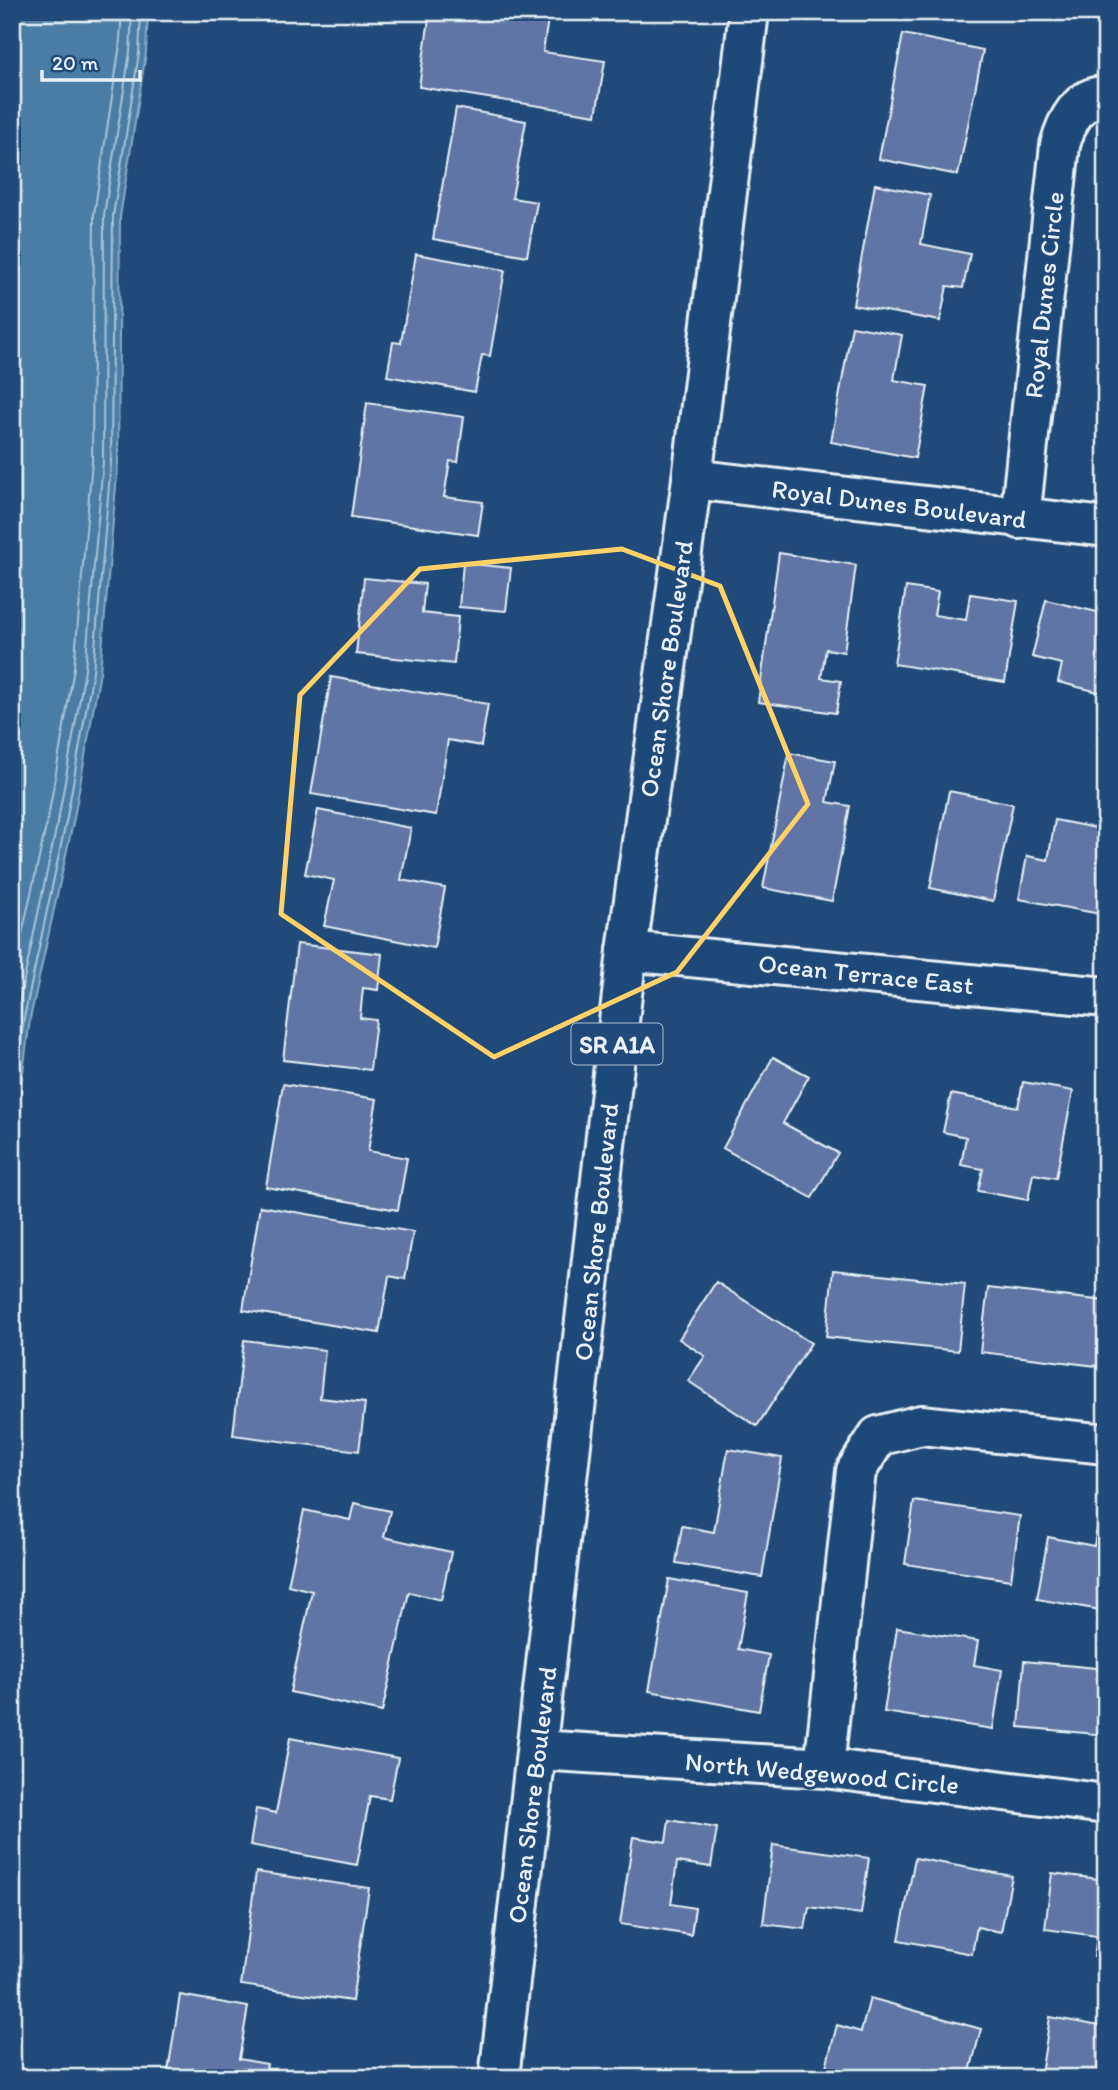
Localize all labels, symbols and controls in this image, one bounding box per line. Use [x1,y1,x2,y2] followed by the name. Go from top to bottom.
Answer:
[42,38,140,82] scale bar
[52,50,99,75] text: 20 m
[1017,190,1071,400] street label: Royal Dunes Circle
[770,473,1028,535] street label: Royal Dunes Boulevard
[632,538,700,799] street label: Ocean Shore Boulevard
[757,947,976,1001] street label: Ocean Terrace East
[572,1024,662,1064] road number: SR A1A
[567,1101,625,1362] street label: Ocean Shore Boulevard
[500,1664,564,1925] street label: Ocean Shore Boulevard
[684,1745,960,1801] street label: North Wedgewood Circle

